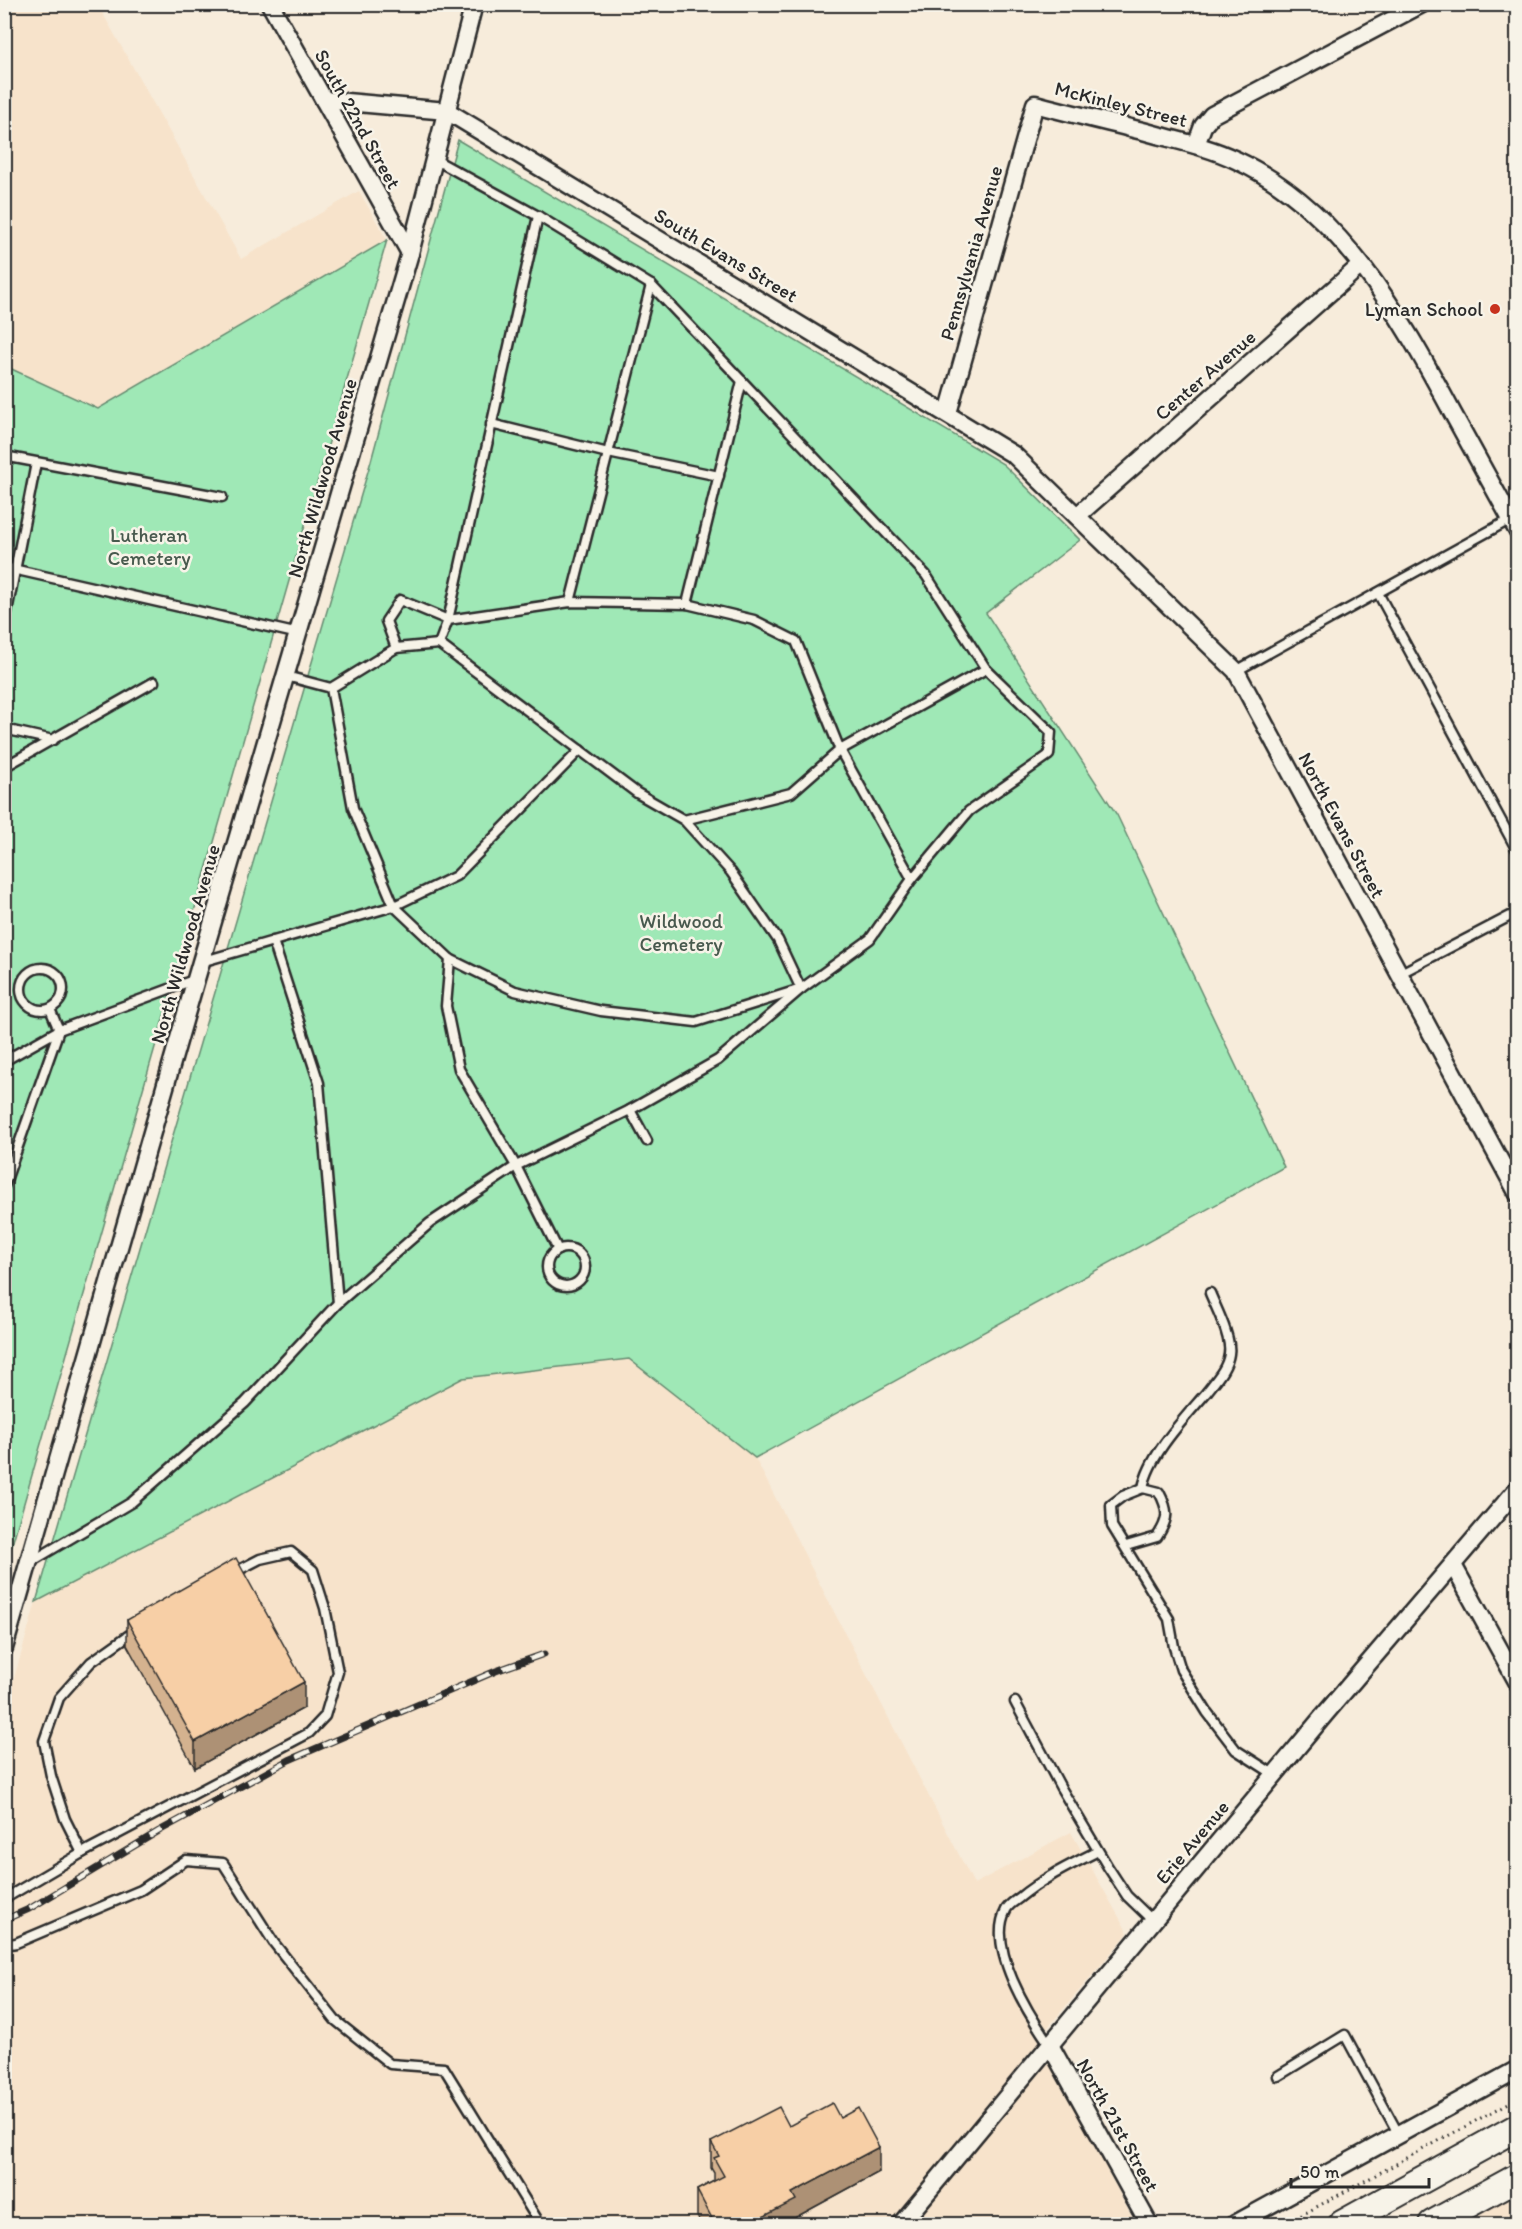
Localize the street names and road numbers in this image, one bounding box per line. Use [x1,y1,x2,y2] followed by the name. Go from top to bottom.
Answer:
[310,45,406,193] street label: South 22nd Street
[1052,76,1190,132] street label: McKinley Street
[935,163,1007,343] street label: Pennsylvania Avenue
[650,203,803,308] street label: South Evans Street
[1150,325,1260,425] street label: Center Avenue
[282,376,362,580] street label: North Wildwood Avenue
[1293,748,1391,902] street label: North Evans Street
[145,842,225,1046] street label: North Wildwood Avenue
[1150,1795,1234,1889] street label: Erie Avenue
[1072,2054,1165,2196] street label: North 21st Street

